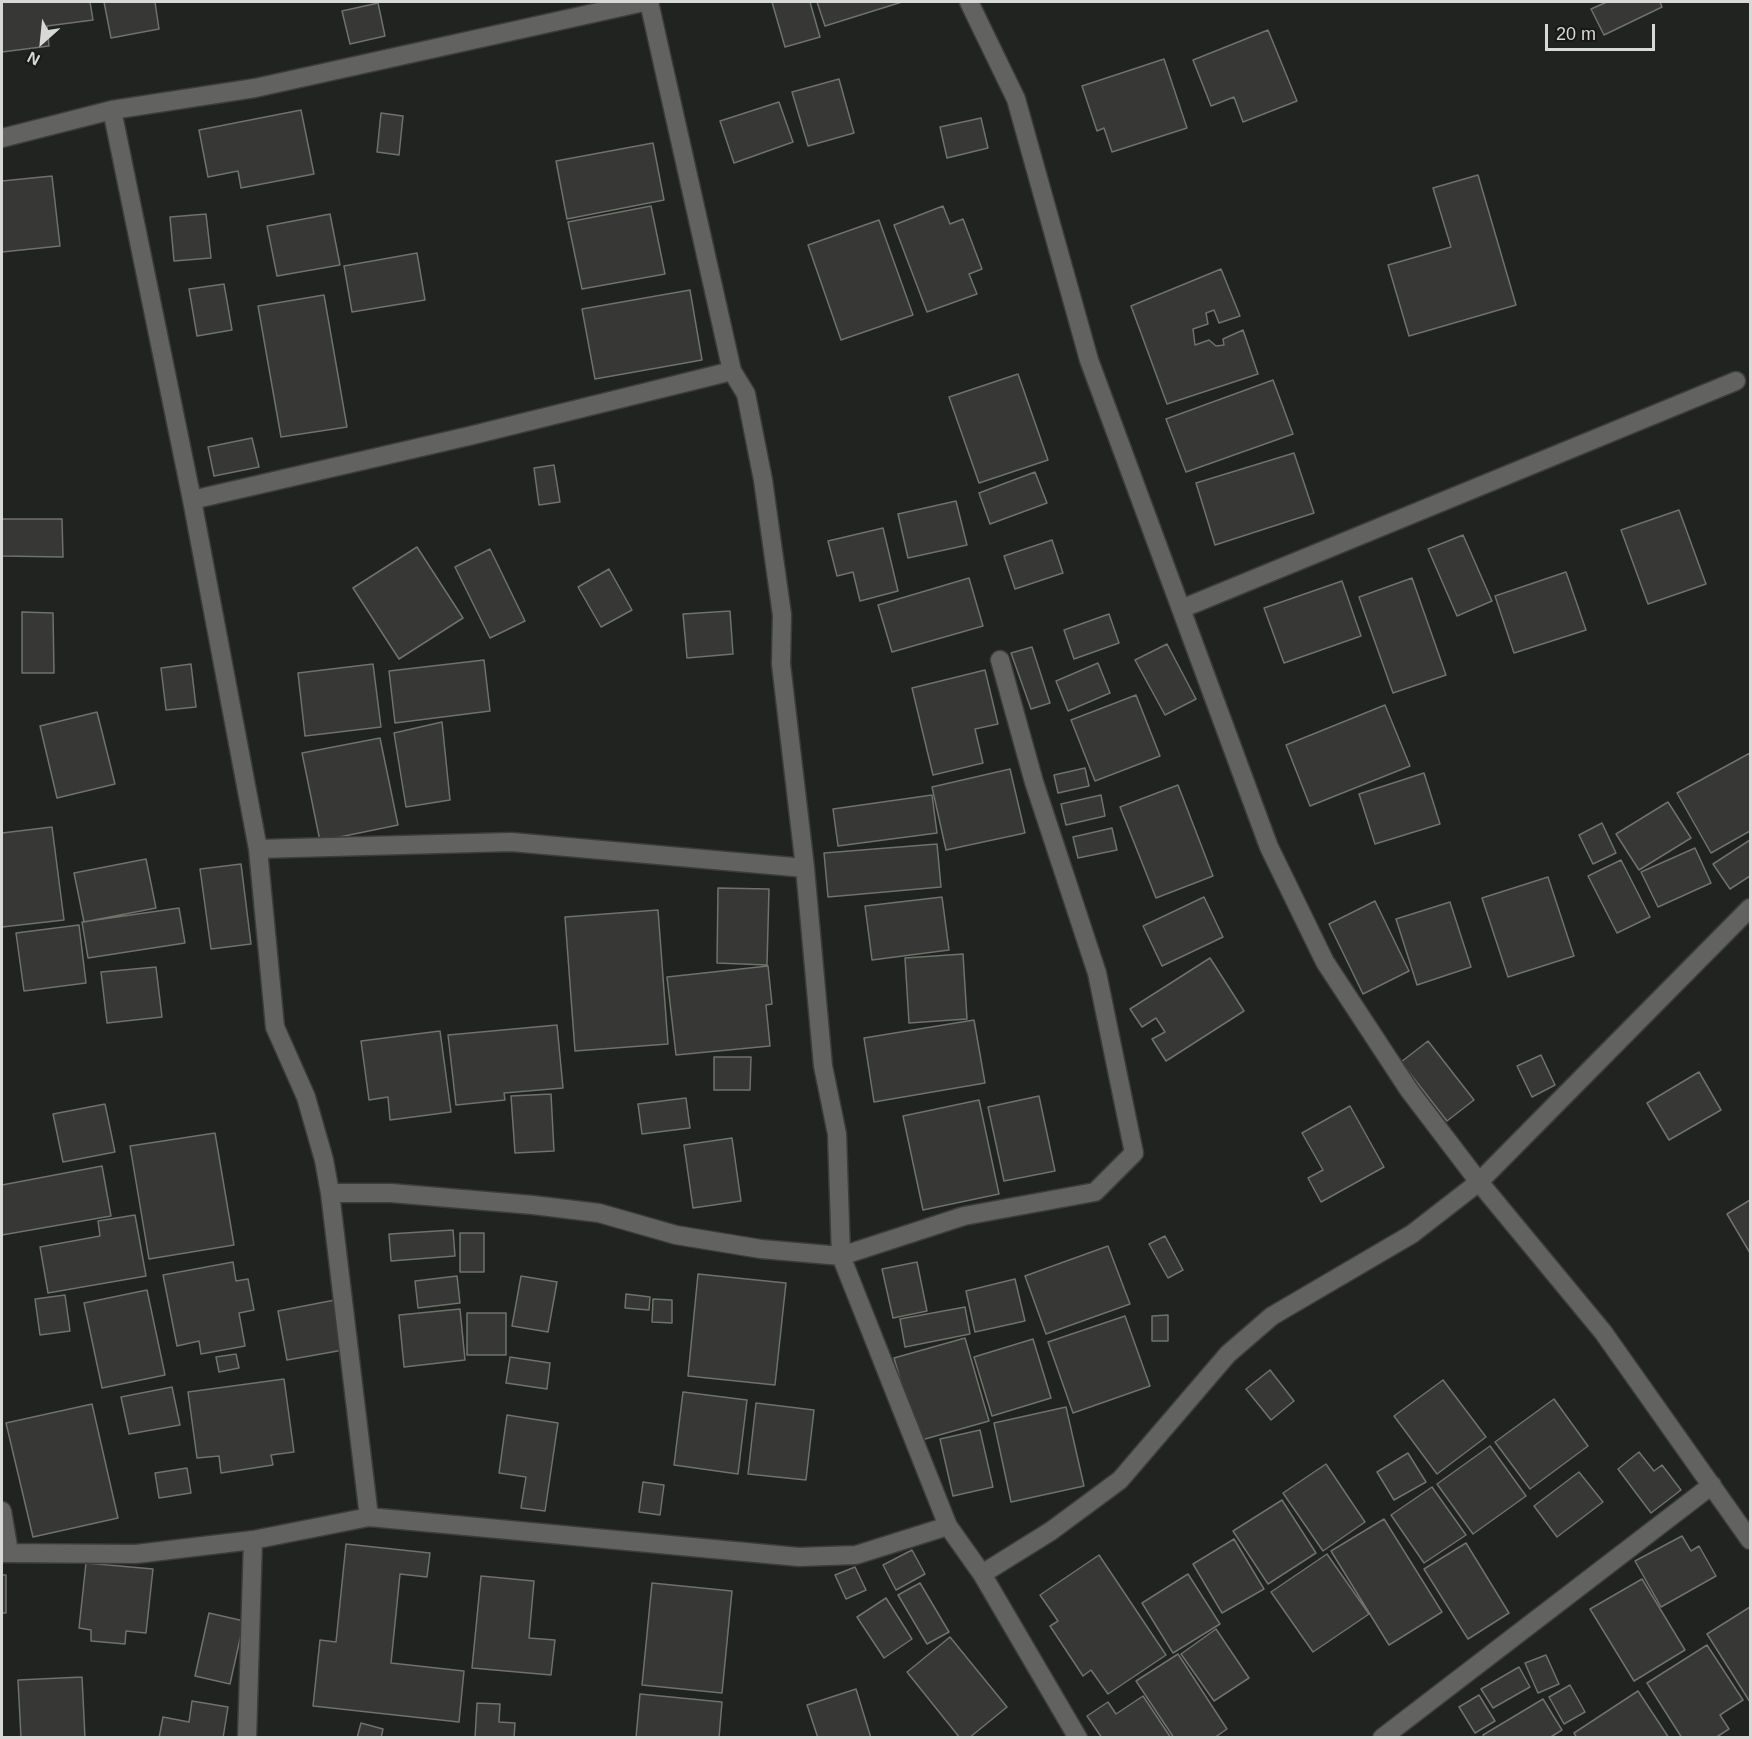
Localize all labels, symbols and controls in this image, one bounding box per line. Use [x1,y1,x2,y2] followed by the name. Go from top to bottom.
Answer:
[12,12,72,72] north arrow
[1548,12,1658,50] scale bar
[1556,24,1596,44] text: 20 m
[25,48,43,69] text: N

